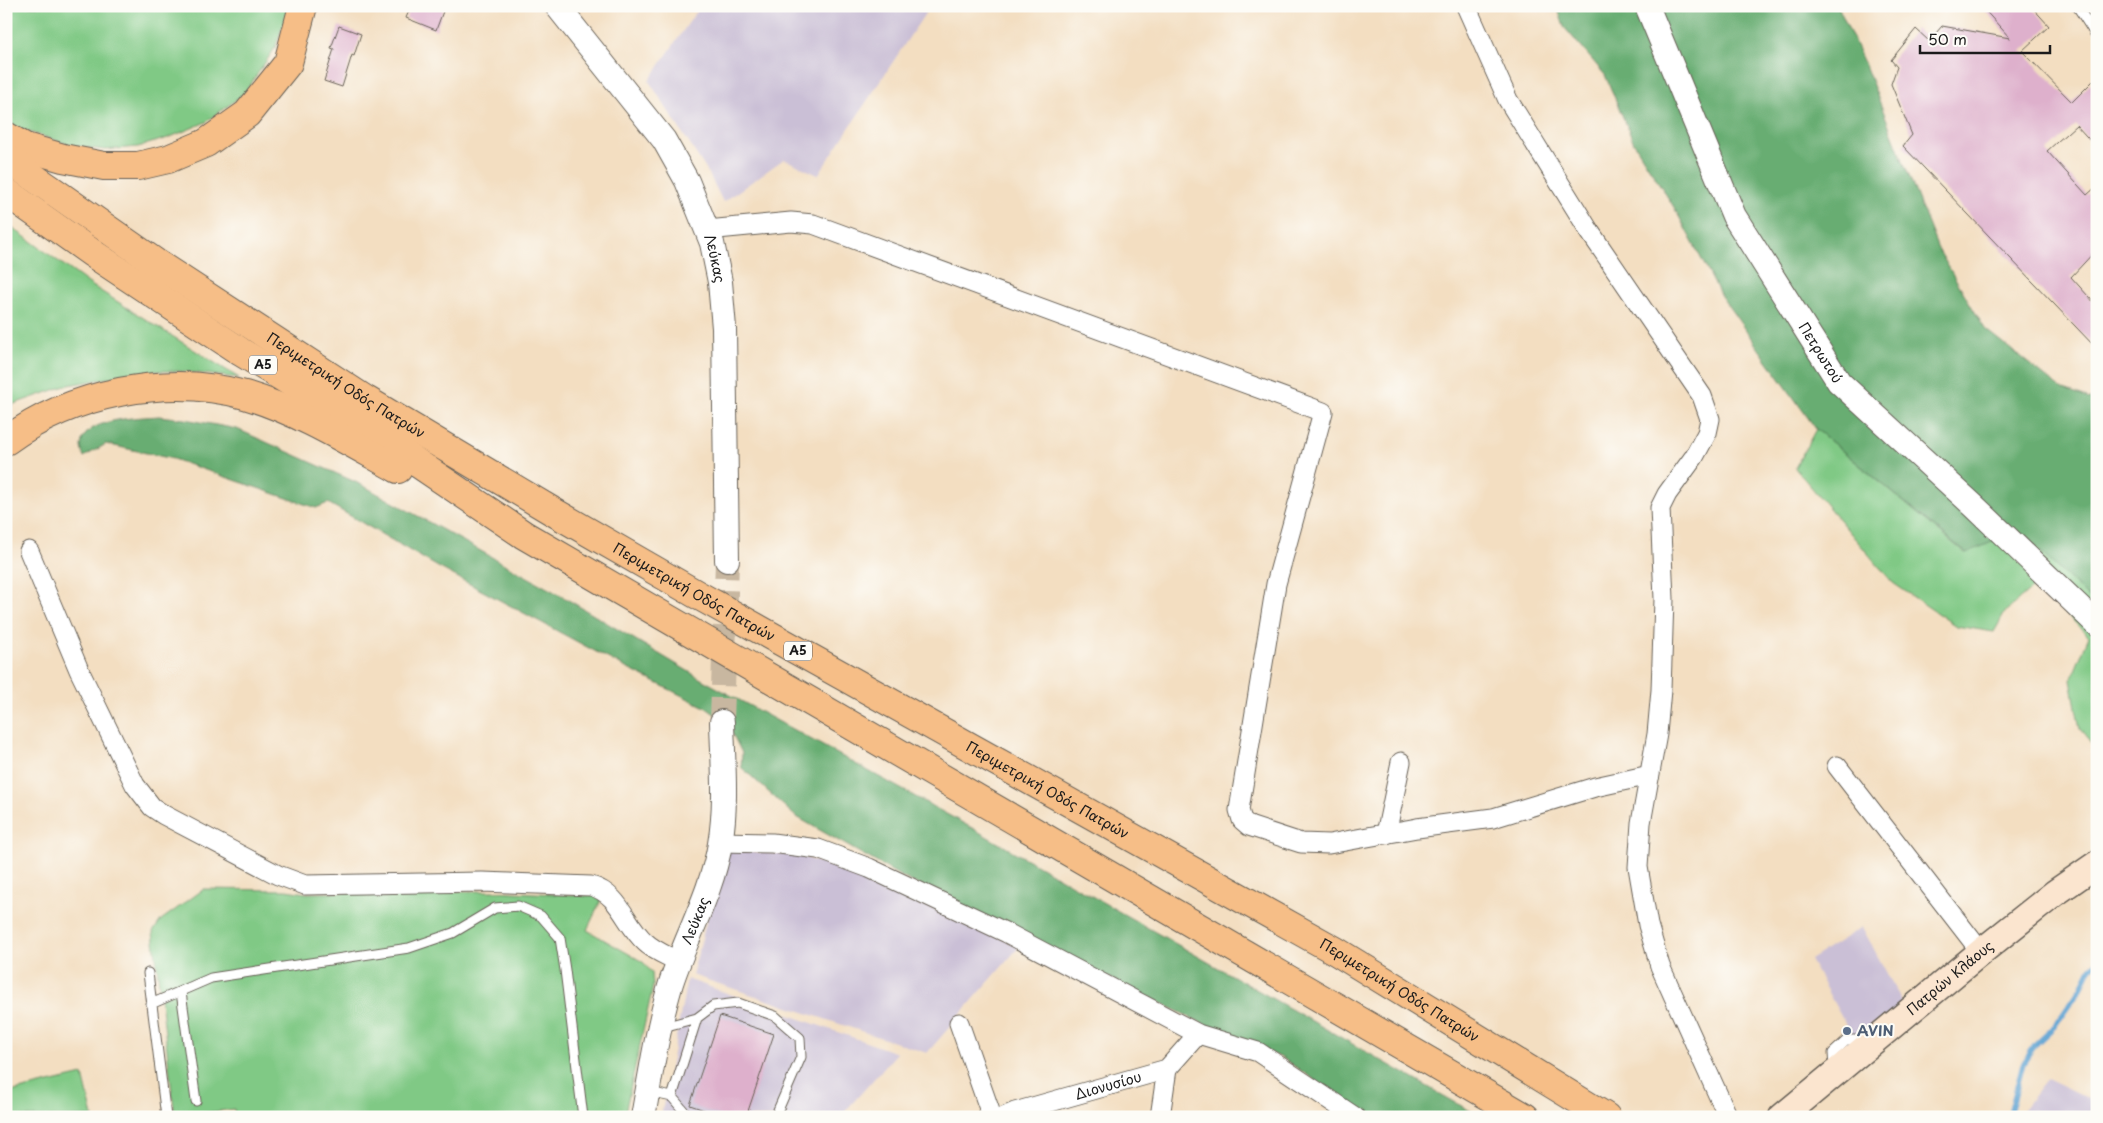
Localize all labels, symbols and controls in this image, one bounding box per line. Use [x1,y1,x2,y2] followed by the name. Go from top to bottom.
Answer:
[1920,22,2050,54] scale bar
[1928,27,1967,50] text: 50 m
[699,230,731,285] street label: Λεύκας
[1794,318,1848,387] street label: Πετρωτού
[263,327,429,443] street label: Περιμετρική Οδός Πατρών
[249,356,277,374] road number: Α5
[609,537,779,646] street label: Περιμετρική Οδός Πατρών
[784,641,812,660] road number: Α5
[962,736,1133,844] street label: Περιμετρική Οδός Πατρών
[676,894,714,947] street label: Λεύκας
[1316,933,1484,1047] street label: Περιμετρική Οδός Πατρών
[1901,935,1998,1020] street label: Πατρών Κλάους
[1857,1020,1894,1041] place label: AVIN
[1841,1025,1853,1037] marker: AVIN
[1072,1066,1144,1105] street label: Διονυσίου

